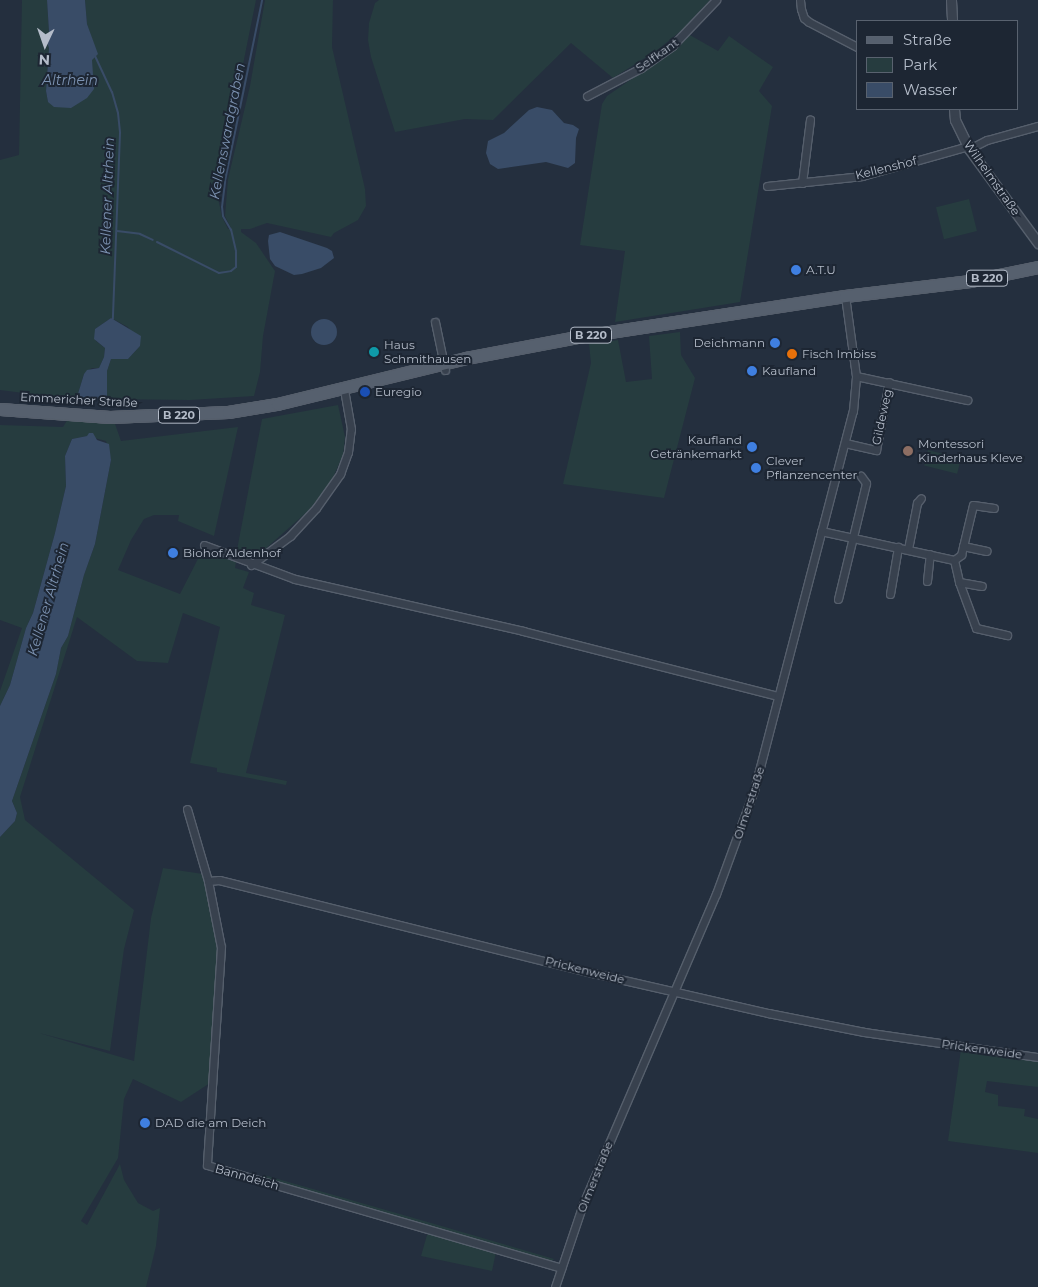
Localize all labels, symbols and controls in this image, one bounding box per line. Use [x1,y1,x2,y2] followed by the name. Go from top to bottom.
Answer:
[20,20,70,70] north arrow
[856,20,1018,110] legend
[903,30,952,49] text: Straße
[633,35,681,75] street label: Selfkant
[38,51,50,69] text: N
[903,55,937,74] text: Park
[206,61,248,201] water label: Kellenswardgraben
[42,72,98,88] water label: Altrhein
[903,80,957,99] text: Wasser
[97,137,117,255] water label: Kellener Altrhein
[961,138,1023,218] street label: Wilhelmstraße
[854,153,918,183] street label: Kellenshof
[806,263,836,277] place label: A.T.U
[790,264,802,276] marker: A.T.U
[966,270,1008,286] road number: B 220
[570,326,612,344] road number: B 220
[694,336,765,350] place label: Deichmann
[769,337,781,349] marker: Deichmann
[384,338,471,366] place label: Haus Schmithausen
[368,346,380,358] marker: Haus Schmithausen
[802,347,876,361] place label: Fisch Imbiss
[786,348,798,360] marker: Fisch Imbiss
[762,364,816,378] place label: Kaufland
[746,365,758,377] marker: Kaufland
[375,385,422,399] place label: Euregio
[359,386,371,398] marker: Euregio
[869,388,895,446] street label: Gildeweg
[20,390,138,410] street label: Emmericher Straße
[158,406,200,424] road number: B 220
[650,433,742,461] place label: Kaufland Getränkemarkt
[918,437,1023,465] place label: Montessori Kinderhaus Kleve
[746,441,758,453] marker: Kaufland Getränkemarkt
[902,445,914,457] marker: Montessori Kinderhaus Kleve
[766,454,857,482] place label: Clever Pflanzencenter
[750,462,762,474] marker: Clever Pflanzencenter
[24,540,72,658] water label: Kellener Altrhein
[183,546,281,560] place label: Biohof Aldenhof
[167,547,179,559] marker: Biohof Aldenhof
[730,765,768,841] street label: Olmerstraße
[544,953,626,987] street label: Prickenweide
[941,1036,1023,1062] street label: Prickenweide
[155,1116,266,1130] place label: DAD die am Deich
[139,1117,151,1129] marker: DAD die am Deich
[574,1139,616,1215] street label: Olmerstraße
[213,1161,281,1193] street label: Banndeich

